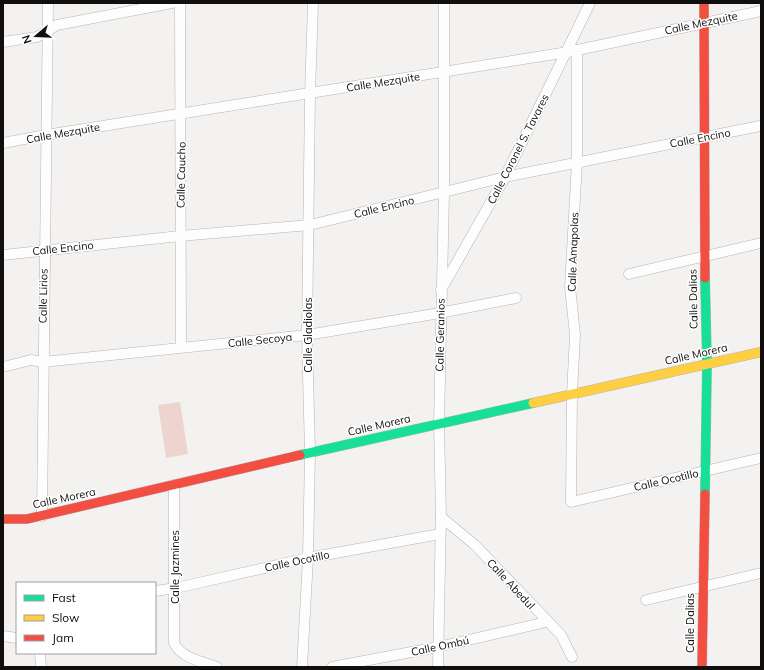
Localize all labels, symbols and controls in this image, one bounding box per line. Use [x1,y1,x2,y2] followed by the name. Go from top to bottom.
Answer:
[663,8,739,38] street label: Calle Mezquite
[16,16,56,56] north arrow
[19,33,35,45] text: N
[345,69,421,95] street label: Calle Mezquite
[484,92,552,206] street label: Calle Coronel S. Tavares
[25,120,101,146] street label: Calle Mezquite
[668,125,732,151] street label: Calle Encino
[173,142,189,208] street label: Calle Caucho
[352,193,416,221] street label: Calle Encino
[565,212,581,292] street label: Calle Amapolas
[32,238,94,258] street label: Calle Encino
[36,268,50,324] street label: Calle Lirios
[685,269,701,329] street label: Calle Dalias
[301,297,315,373] street label: Calle Gladiolas
[432,298,448,372] street label: Calle Geranios
[227,330,293,350] street label: Calle Secoya
[663,340,729,368] street label: Calle Morera
[346,411,412,439] street label: Calle Morera
[632,466,700,494] street label: Calle Ocotillo
[31,484,97,512] street label: Calle Morera
[168,530,182,604] street label: Calle Jazmines
[263,547,331,575] street label: Calle Ocotillo
[484,556,538,612] street label: Calle Abedul
[16,582,156,654] legend
[52,590,76,605] text: Fast
[683,593,697,653] street label: Calle Dalias
[52,610,80,625] text: Slow
[52,630,74,645] text: Jam
[410,633,470,659] street label: Calle Ombú

